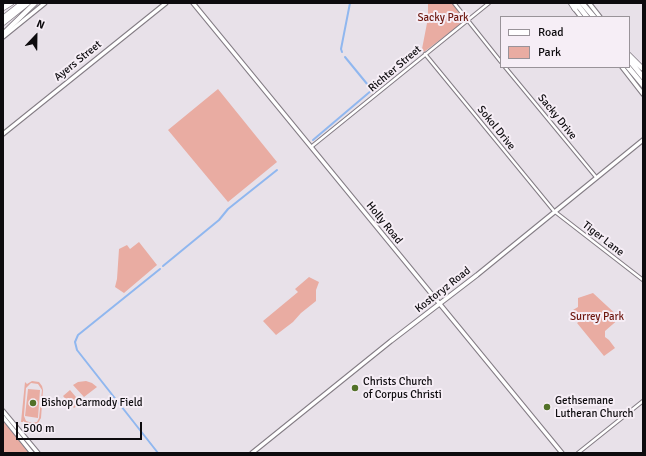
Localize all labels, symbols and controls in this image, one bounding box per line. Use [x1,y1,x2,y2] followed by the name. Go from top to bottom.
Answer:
[417,11,469,25] park label: Sacky Park
[16,16,56,56] north arrow
[500,16,630,68] legend
[35,17,47,32] text: N
[538,25,564,40] text: Road
[52,38,104,84] street label: Ayers Street
[366,43,424,95] street label: Richter Street
[538,45,561,60] text: Park
[535,92,579,142] street label: Sacky Drive
[474,103,518,153] street label: Sokol Drive
[363,199,405,247] street label: Holly Road
[580,219,626,259] street label: Tiger Lane
[413,264,473,316] street label: Kostoryz Road
[570,310,624,324] park label: Surrey Park
[363,375,442,401] place label: Christs Church of Corpus Christi
[350,383,360,393] marker: Christs Church of Corpus Christi
[555,394,633,420] place label: Gethsemane Lutheran Church
[41,396,143,410] place label: Bishop Carmody Field
[28,398,38,408] marker: Bishop Carmody Field
[542,402,552,412] marker: Gethsemane Lutheran Church
[18,414,144,440] scale bar
[23,421,55,436] text: 500 m

